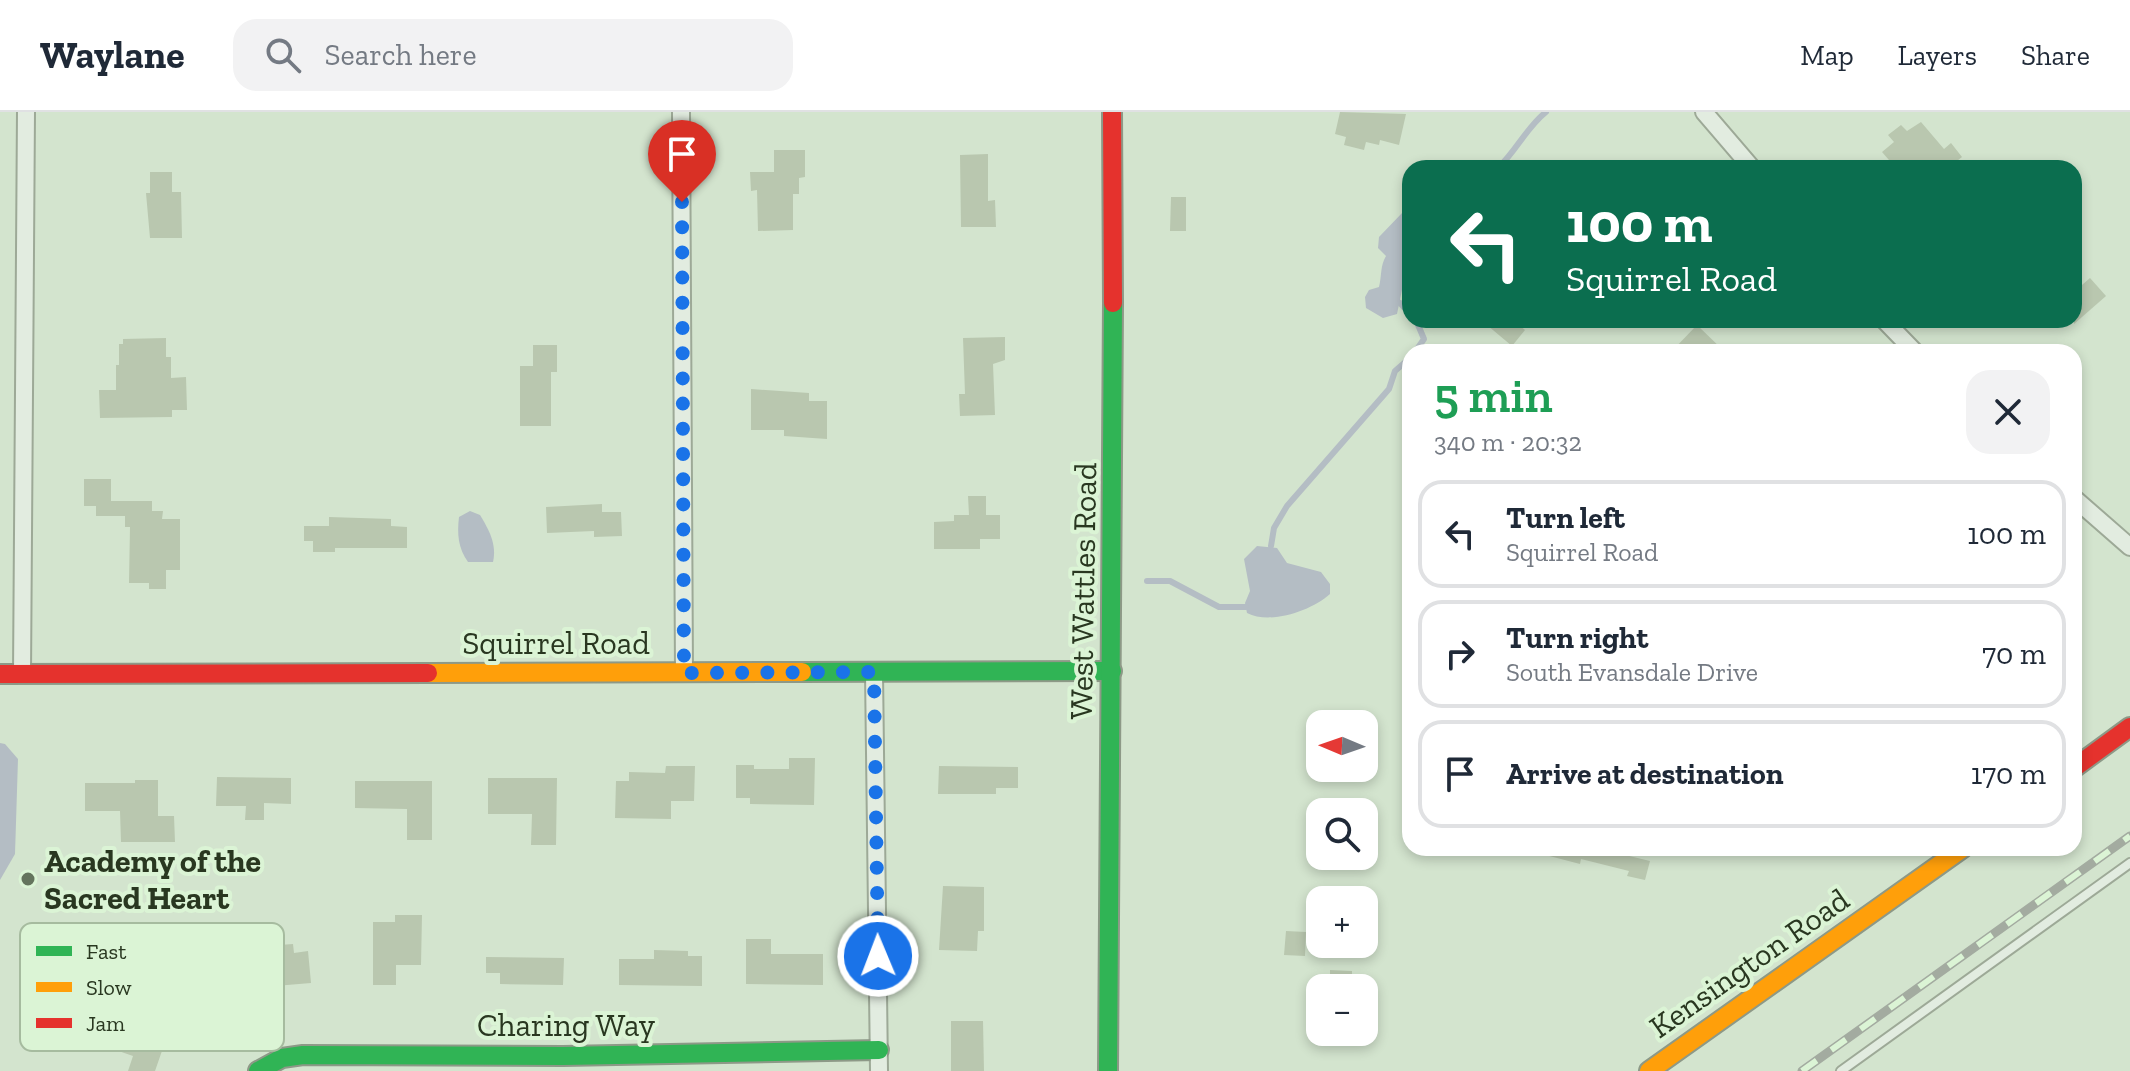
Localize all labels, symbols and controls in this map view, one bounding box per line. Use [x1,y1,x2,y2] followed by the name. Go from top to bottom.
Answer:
[233,19,793,91] search box
[40,32,185,78] text: Waylane
[261,33,305,77] icon: search
[325,37,477,73] text: Search here
[1800,39,1854,72] text: Map
[1898,39,1977,72] text: Layers
[2021,39,2090,72] text: Share
[648,120,716,202] pin
[660,132,704,176] icon: arrive
[1566,189,1713,256] text: 100 m
[1434,192,1538,296] icon: left
[1566,257,1777,300] text: Squirrel Road
[1434,367,1553,424] text: 5 min
[1966,370,2050,454] button: close
[1434,426,1582,458] text: 340 m · 20:32
[1062,462,1104,720] street label: West Wattles Road
[1506,500,1625,536] text: Turn left
[1438,512,1482,556] icon: left
[1967,516,2046,552] text: 100 m
[1506,536,1658,568] text: Squirrel Road
[1506,620,1648,656] text: Turn right
[462,624,650,662] street label: Squirrel Road
[1438,632,1482,676] icon: right
[1982,636,2046,672] text: 70 m
[1506,656,1758,688] text: South Evansdale Drive
[1306,710,1378,782] north arrow
[1306,710,1378,1046] map controls
[1438,752,1482,796] icon: arrive
[1506,756,1783,792] text: Arrive at destination
[1971,756,2046,792] text: 170 m
[1306,798,1378,870] button: search
[44,842,261,917] place label: Academy of the Sacred Heart
[19,870,37,888] marker: Academy of the Sacred Heart
[1642,880,1856,1046] street label: Kensington Road
[1306,886,1378,958] button: +
[836,914,920,998] position arrow
[20,923,284,1051] legend
[86,938,127,965] text: Fast
[86,974,132,1001] text: Slow
[1306,974,1378,1046] button: −
[477,1006,656,1044] street label: Charing Way
[86,1010,125,1037] text: Jam

